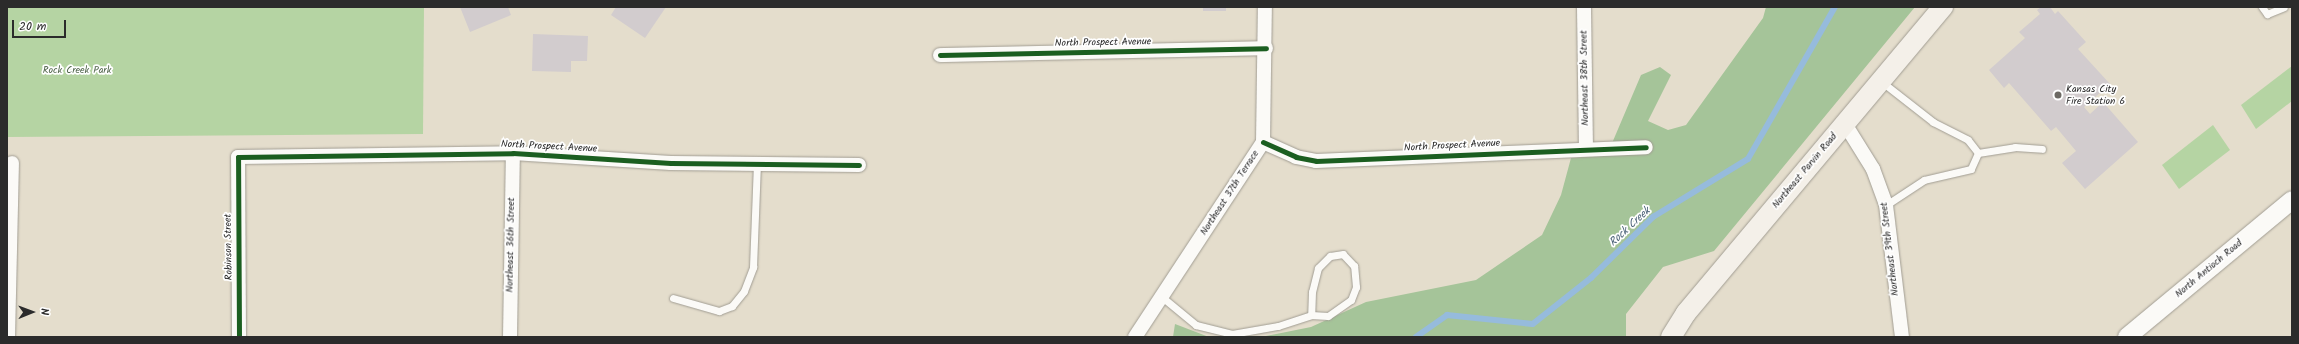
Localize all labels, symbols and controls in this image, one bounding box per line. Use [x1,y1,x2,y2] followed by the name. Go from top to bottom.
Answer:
[14,12,68,38] scale bar
[19,17,46,36] text: 20 m
[1578,30,1592,126] street label: Northeast 38th Street
[1055,36,1151,50] street label: North Prospect Avenue
[43,65,111,77] park label: Rock Creek Park
[2066,83,2125,106] place label: Kansas City Fire Station 6
[2053,90,2063,100] marker: Kansas City Fire Station 6
[1770,131,1840,211] street label: Northeast Parvin Road
[1404,137,1500,155] street label: North Prospect Avenue
[501,138,597,156] street label: North Prospect Avenue
[1198,148,1262,238] street label: Northeast 37th Terrace
[504,197,518,293] street label: Northeast 36th Street
[1878,201,1902,297] street label: Northeast 39th Street
[1607,205,1653,249] water label: Rock Creek
[222,213,236,281] street label: Robinson Street
[2173,237,2245,301] street label: North Antioch Road
[12,292,52,332] north arrow
[35,308,53,315] text: N

